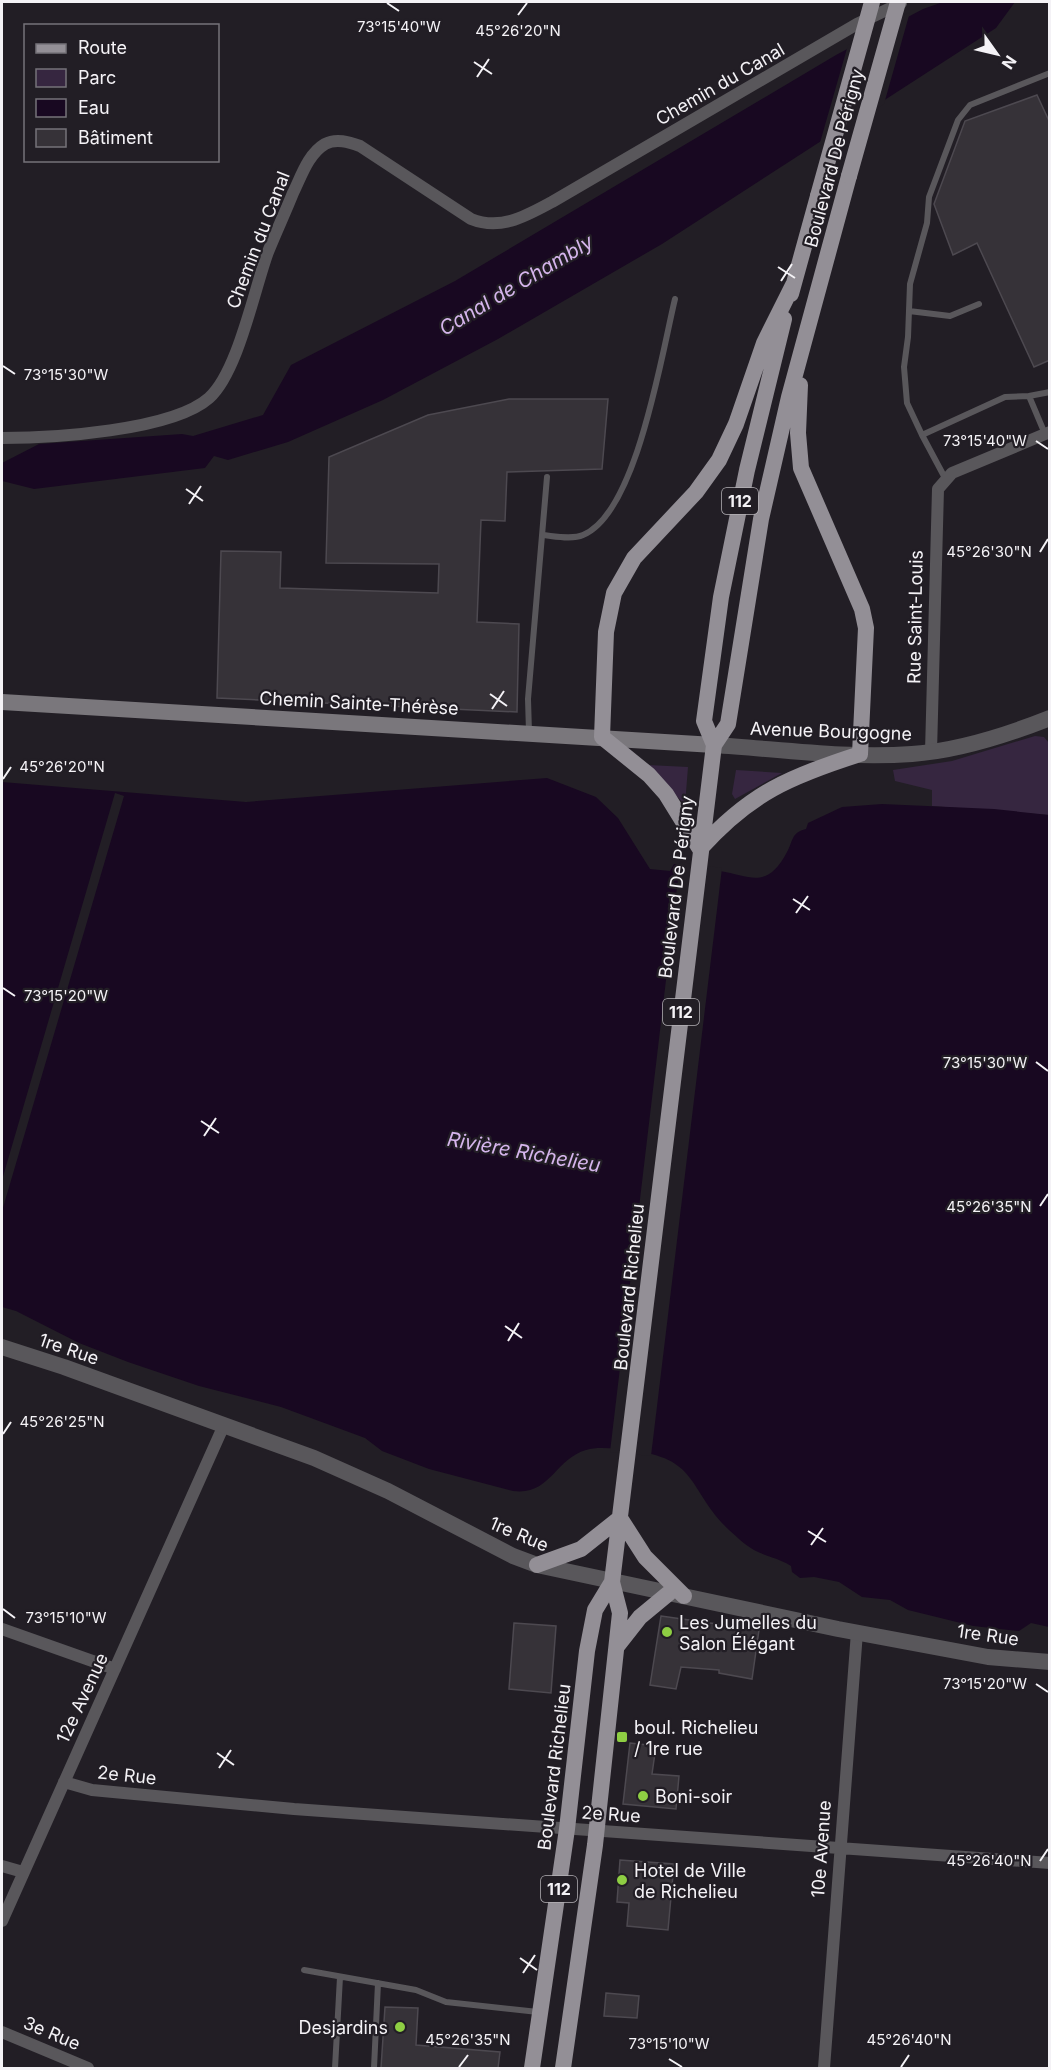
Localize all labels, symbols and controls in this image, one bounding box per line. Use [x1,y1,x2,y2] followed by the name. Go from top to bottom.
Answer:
[357,17,441,36] text: 73°15'40"W
[475,21,561,40] text: 45°26'20"N
[24,24,219,162] legend
[967,24,1027,84] north arrow
[78,37,127,58] text: Route
[652,39,788,129] street label: Chemin du Canal
[998,52,1021,73] text: N
[78,67,116,88] text: Parc
[800,67,868,249] street label: Boulevard De Périgny
[78,97,110,118] text: Eau
[78,127,153,148] text: Bâtiment
[222,168,294,312] street label: Chemin du Canal
[435,229,598,340] water label: Canal de Chambly
[24,365,108,384] text: 73°15'30"W
[943,431,1027,450] text: 73°15'40"W
[722,488,758,514] road number: 112
[946,542,1032,561] text: 45°26'30"N
[903,550,927,684] street label: Rue Saint-Louis
[259,687,459,719] street label: Chemin Sainte-Thérèse
[750,718,912,744] street label: Avenue Bourgogne
[19,757,105,776] text: 45°26'20"N
[654,795,698,979] street label: Boulevard De Périgny
[24,986,108,1005] text: 73°15'20"W
[663,999,699,1025] road number: 112
[943,1053,1027,1072] text: 73°15'30"W
[445,1127,603,1177] water label: Rivière Richelieu
[946,1197,1032,1216] text: 45°26'35"N
[610,1203,648,1371] street label: Boulevard Richelieu
[36,1329,102,1369] street label: 1re Rue
[19,1412,105,1431] text: 45°26'25"N
[486,1512,552,1556] street label: 1re Rue
[25,1608,107,1627] text: 73°15'10"W
[679,1612,817,1654] place label: Les Jumelles du Salon Élégant
[956,1620,1020,1650] street label: 1re Rue
[660,1625,674,1639] marker: Les Jumelles du Salon Élégant
[52,1650,112,1746] street label: 12e Avenue
[943,1674,1027,1693] text: 73°15'20"W
[533,1683,575,1851] street label: Boulevard Richelieu
[634,1717,758,1759] place label: boul. Richelieu / 1re rue
[615,1730,629,1744] marker: boul. Richelieu / 1re rue
[96,1761,158,1789] street label: 2e Rue
[655,1786,732,1807] place label: Boni-soir
[636,1789,650,1803] marker: Boni-soir
[807,1800,835,1898] street label: 10e Avenue
[581,1801,641,1827] street label: 2e Rue
[946,1851,1032,1870] text: 45°26'40"N
[634,1860,746,1902] place label: Hotel de Ville de Richelieu
[615,1873,629,1887] marker: Hotel de Ville de Richelieu
[541,1876,577,1902] road number: 112
[21,2012,83,2054] street label: 3e Rue
[299,2017,388,2038] place label: Desjardins
[393,2020,407,2034] marker: Desjardins
[425,2030,511,2049] text: 45°26'35"N
[866,2030,952,2049] text: 45°26'40"N
[628,2034,710,2053] text: 73°15'10"W

